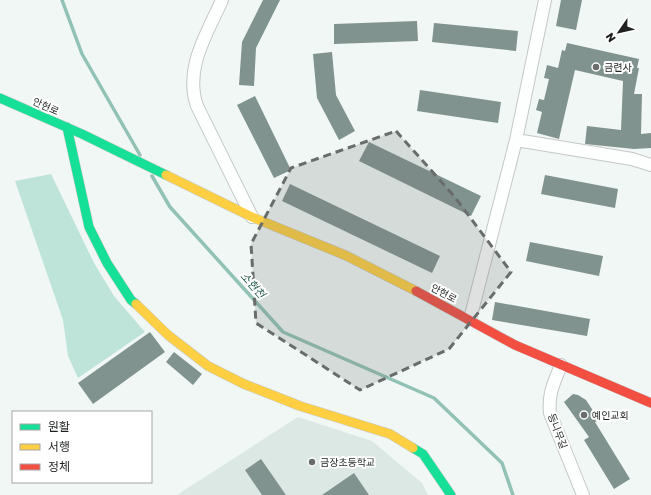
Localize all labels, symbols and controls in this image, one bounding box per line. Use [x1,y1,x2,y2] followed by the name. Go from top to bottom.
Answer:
[599,12,639,52] north arrow
[603,31,618,45] text: N
[604,61,632,73] place label: 금련사
[591,62,601,72] marker: 금련사
[31,95,61,117] street label: 안현로
[238,269,270,302] water label: 소현천
[429,281,459,305] street label: 안현로
[592,409,629,421] place label: 예인교회
[579,410,589,420] marker: 예인교회
[12,411,152,483] legend
[546,412,570,450] street label: 등나무길
[48,419,70,434] text: 원활
[48,439,70,454] text: 서행
[320,456,375,468] place label: 금장초등학교
[307,457,317,467] marker: 금장초등학교
[48,459,70,474] text: 정체

